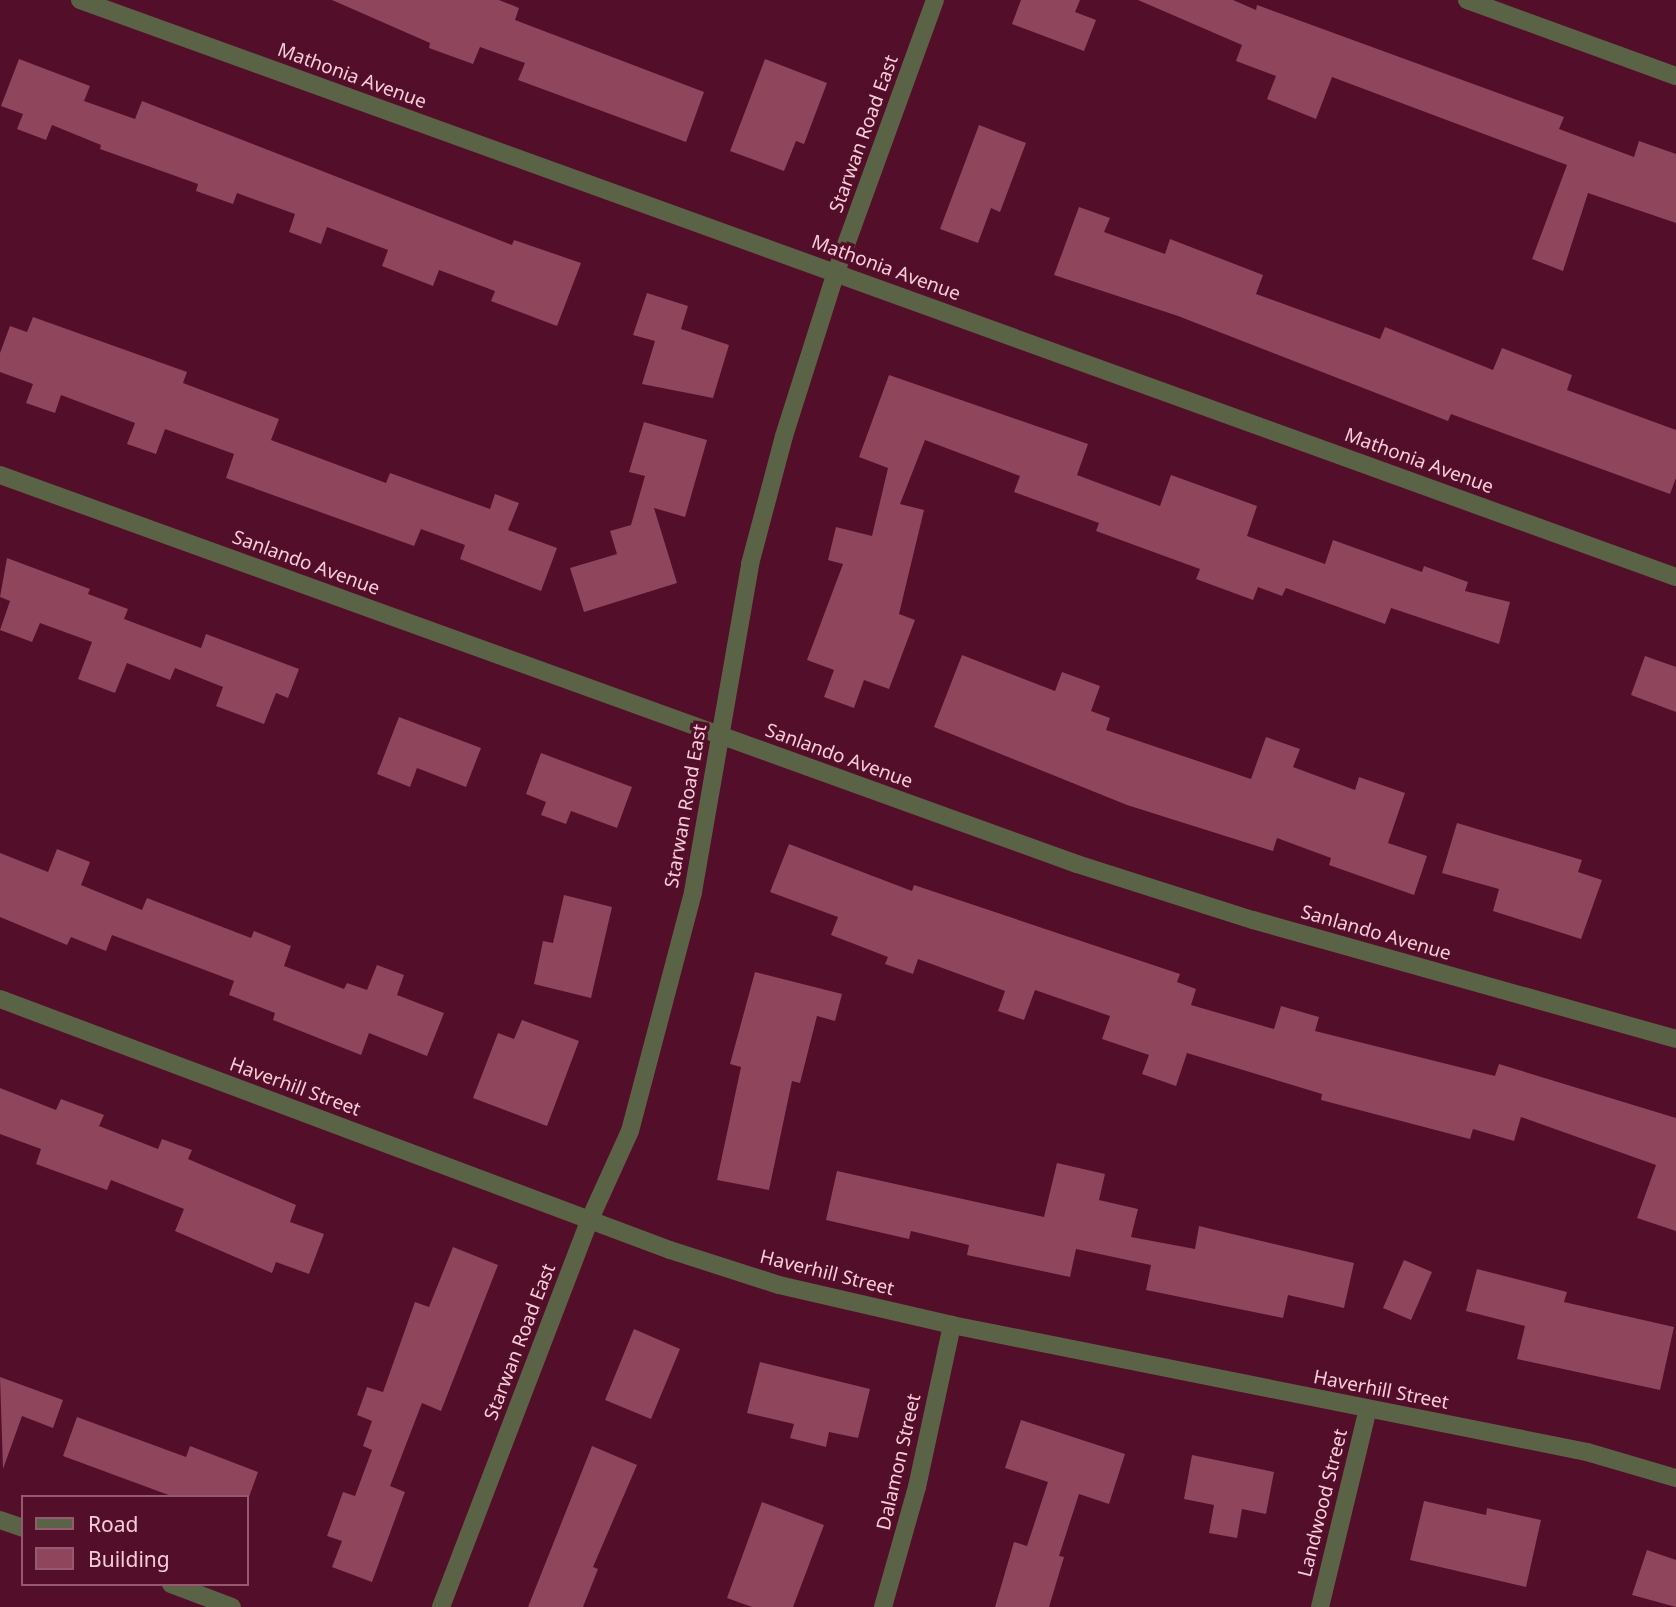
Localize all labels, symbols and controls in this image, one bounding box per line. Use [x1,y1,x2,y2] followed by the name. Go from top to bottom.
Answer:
[274,38,430,114] street label: Mathonia Avenue
[825,52,903,216] street label: Starwan Road East
[808,230,964,306] street label: Mathonia Avenue
[1341,423,1497,499] street label: Mathonia Avenue
[229,526,383,600] street label: Sanlando Avenue
[762,719,916,793] street label: Sanlando Avenue
[660,722,712,890] street label: Starwan Road East
[1298,901,1454,965] street label: Sanlando Avenue
[227,1053,363,1121] street label: Haverhill Street
[758,1245,896,1301] street label: Haverhill Street
[480,1260,560,1424] street label: Starwan Road East
[1311,1366,1451,1414] street label: Haverhill Street
[872,1392,926,1532] street label: Dalamon Street
[1294,1427,1352,1579] street label: Landwood Street
[21,1495,248,1586] legend
[88,1510,138,1538] text: Road
[88,1545,170,1573] text: Building

